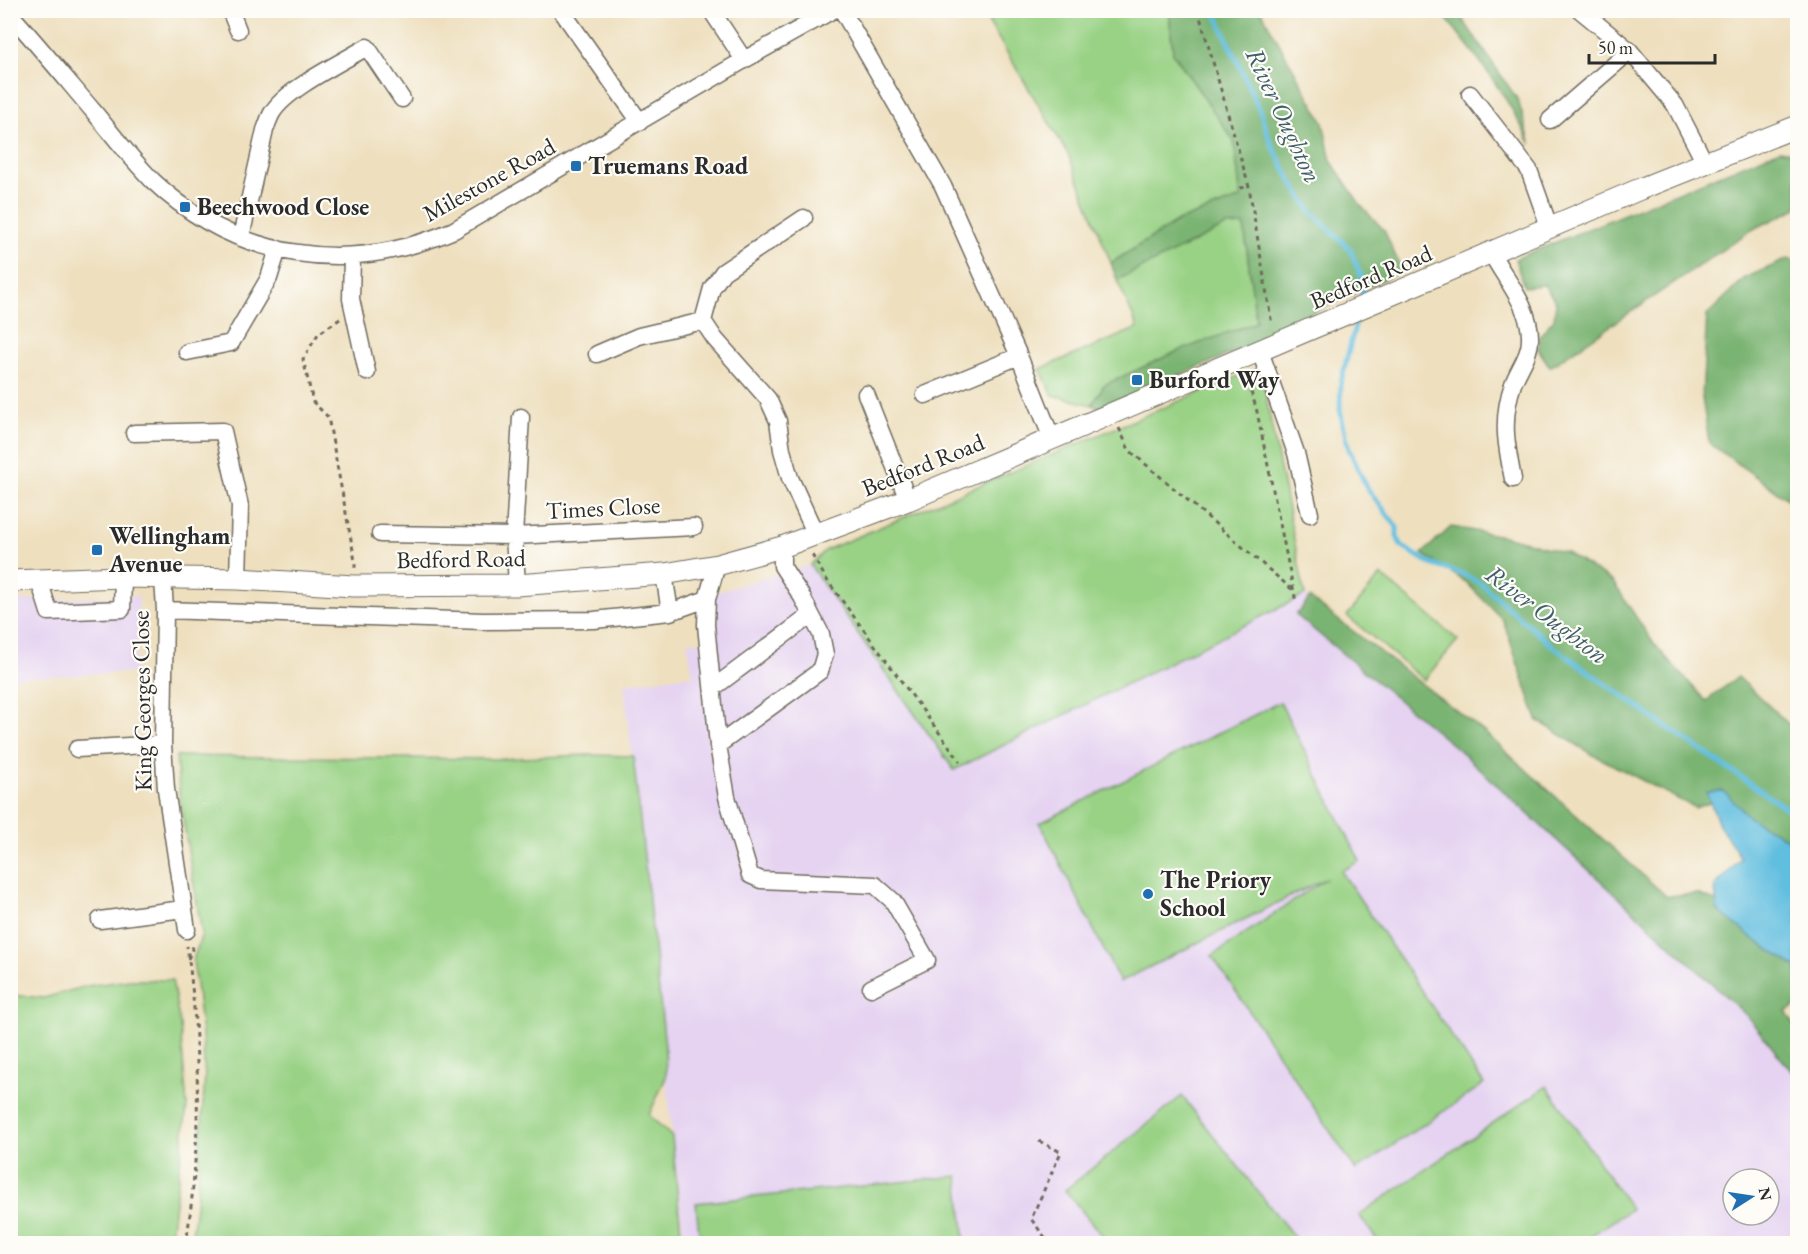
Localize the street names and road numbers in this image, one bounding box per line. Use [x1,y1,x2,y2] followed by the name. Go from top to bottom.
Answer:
[417,130,561,229] street label: Milestone Road
[1305,237,1437,316] street label: Bedford Road
[857,426,989,503] street label: Bedford Road
[545,489,661,526] street label: Times Close
[396,542,527,575] street label: Bedford Road
[124,610,159,792] street label: King Georges Close

